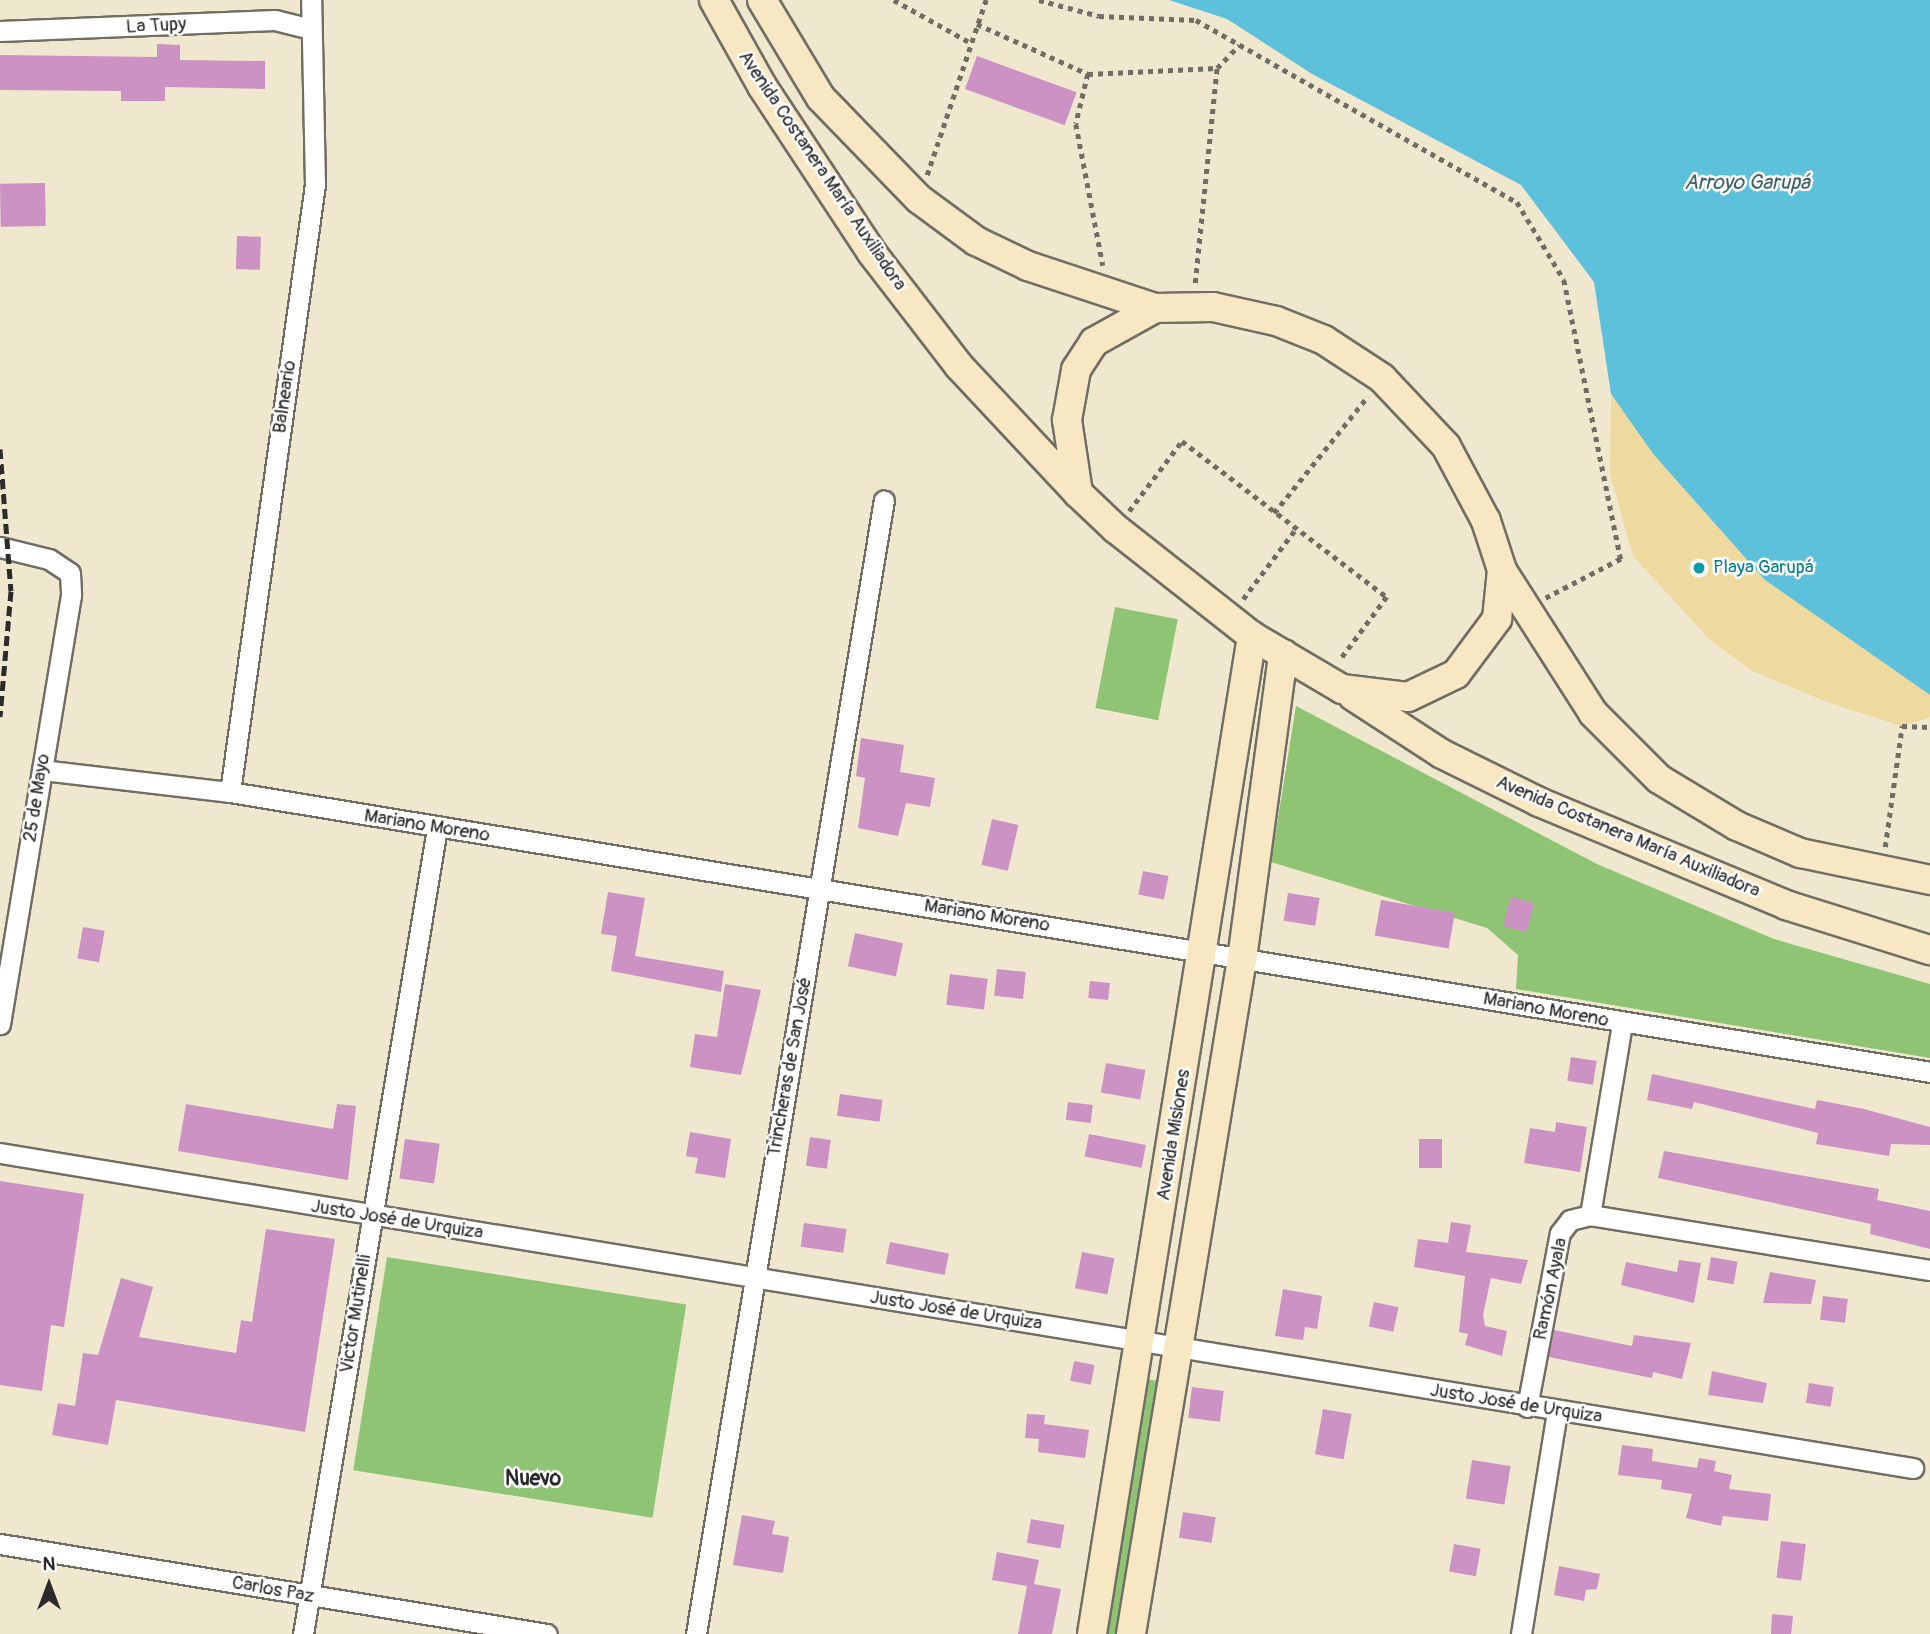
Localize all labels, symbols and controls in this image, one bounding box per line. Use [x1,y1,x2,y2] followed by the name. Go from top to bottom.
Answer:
[125,13,187,39] street label: La Tupy
[733,47,911,295] street label: Avenida Costanera María Auxiliadora
[1684,170,1810,196] water label: Arroyo Garupá
[269,359,301,435] street label: Balneario
[1713,557,1814,579] place label: Playa Garupá
[1691,560,1707,576] marker: Playa Garupá
[19,752,55,844] street label: 25 de Mayo
[1493,771,1763,903] street label: Avenida Costanera María Auxiliadora
[362,805,492,847] street label: Mariano Moreno
[922,895,1052,937] street label: Mariano Moreno
[763,975,817,1159] street label: Trincheras de San José
[1481,988,1611,1032] street label: Mariano Moreno
[1152,1068,1196,1202] street label: Avenida Misiones
[309,1195,485,1245] street label: Justo José de Urquiza
[1529,1236,1573,1342] street label: Ramón Ayala
[335,1253,377,1375] street label: Victor Mutinelli
[868,1286,1044,1336] street label: Justo José de Urquiza
[1428,1379,1604,1429] street label: Justo José de Urquiza
[505,1466,561,1492] district label: Nuevo
[14,1550,84,1620] north arrow
[43,1552,55,1576] text: N
[230,1572,316,1608] street label: Carlos Paz

